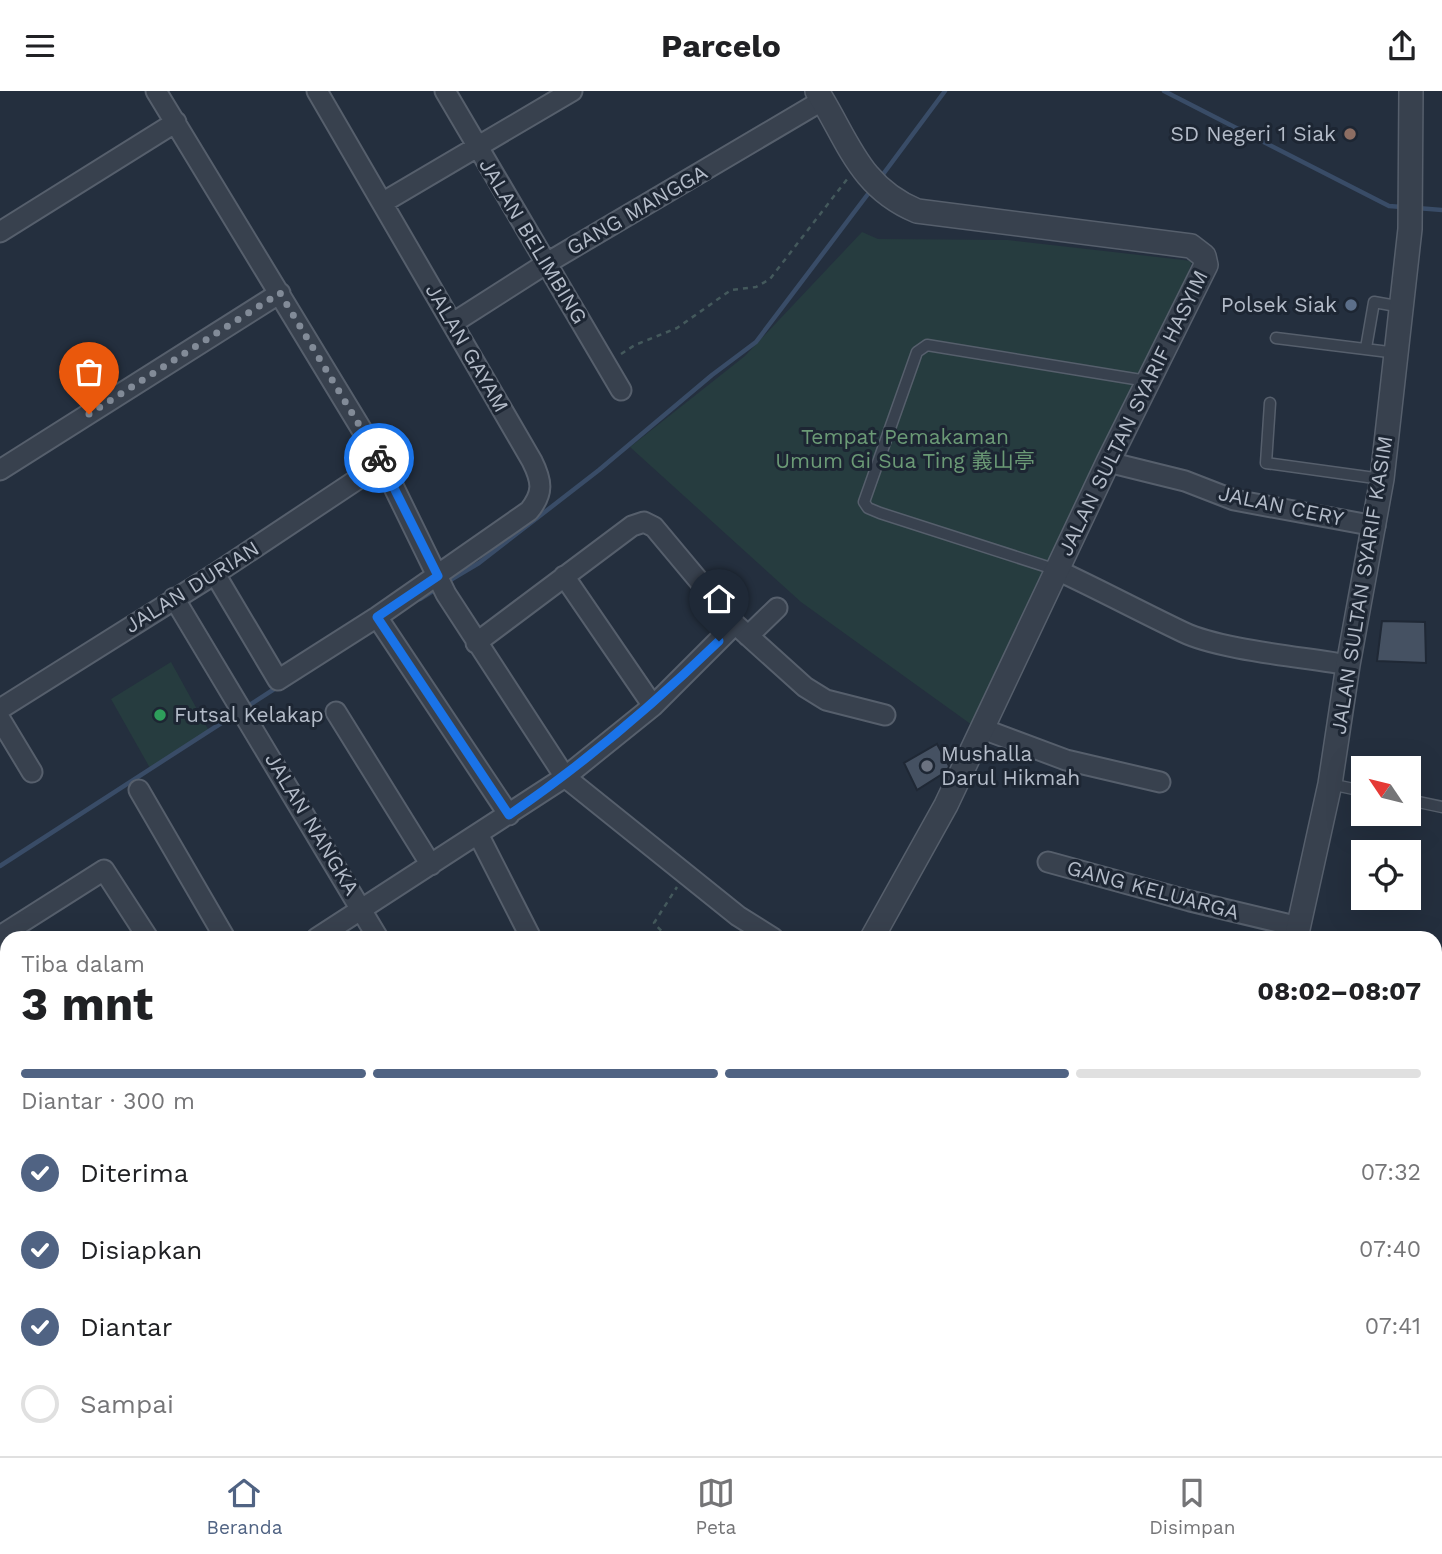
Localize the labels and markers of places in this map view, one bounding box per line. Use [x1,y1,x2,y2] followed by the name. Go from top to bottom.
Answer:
[1171,121,1336,146] place label: SD Negeri 1 Siak
[1342,126,1358,142] marker: SD Negeri 1 Siak
[1221,292,1337,317] place label: Polsek Siak
[1343,297,1359,313] marker: Polsek Siak
[59,342,119,414] pin
[689,569,749,641] pin
[174,702,324,727] place label: Futsal Kelakap
[152,707,168,723] marker: Futsal Kelakap
[941,741,1080,790] place label: Mushalla Darul Hikmah
[919,758,935,774] marker: Mushalla Darul Hikmah

